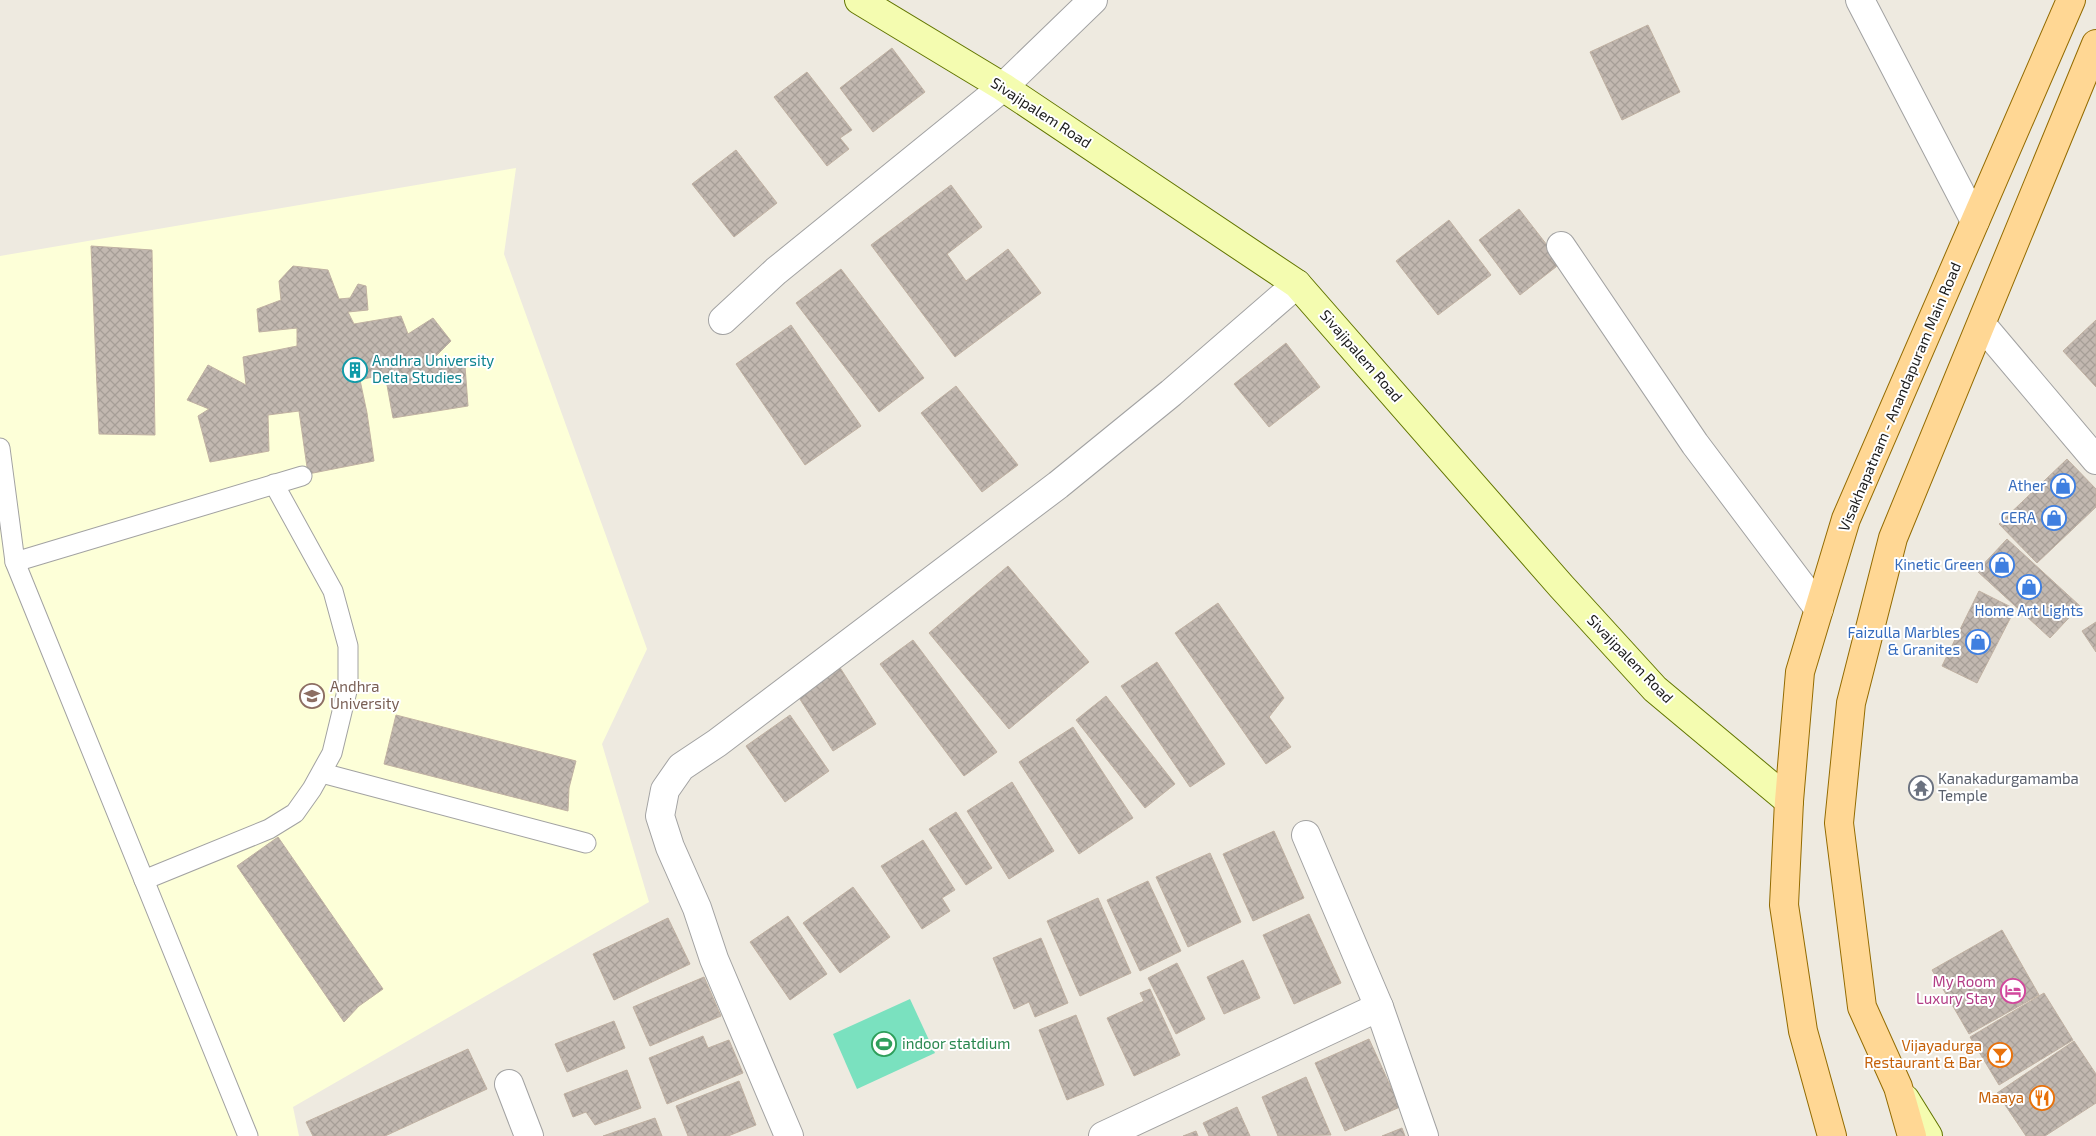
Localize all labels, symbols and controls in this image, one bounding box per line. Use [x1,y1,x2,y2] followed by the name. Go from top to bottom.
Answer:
[987,73,1095,152] street label: Sivajipalem Road
[1834,259,1964,534] street label: Visakhapatnam - Anandapuram Main Road
[1316,306,1407,406] street label: Sivajipalem Road
[372,351,494,386] place label: Andhra University Delta Studies
[342,357,368,383] building icon: Andhra University Delta Studies
[2050,473,2076,499] shop icon: Ather
[2008,476,2046,494] place label: Ather
[2041,505,2067,531] shop icon: CERA
[2000,508,2037,526] place label: CERA
[1989,552,2015,578] shop icon: Kinetic Green
[1894,555,1984,573] place label: Kinetic Green
[2016,574,2042,600] shop icon: Home Art Lights
[1975,601,2083,619] place label: Home Art Lights
[1583,610,1678,707] street label: Sivajipalem Road
[1848,623,1960,658] place label: Faizulla Marbles & Granites
[1965,629,1991,655] shop icon: Faizulla Marbles & Granites
[330,677,399,712] place label: Andhra University
[299,683,325,709] school or university icon: Andhra University
[1938,769,2079,804] place label: Kanakadurgamamba Temple
[1908,775,1934,801] temple icon: Kanakadurgamamba Temple
[1916,972,1996,1007] place label: My Room Luxury Stay
[2000,978,2026,1004] hotel icon: My Room Luxury Stay
[871,1031,897,1057] sports icon: indoor statdium
[902,1034,1010,1052] place label: indoor statdium
[1864,1036,1982,1071] place label: Vijayadurga Restaurant & Bar
[1987,1042,2013,1068] bar icon: Vijayadurga Restaurant & Bar
[2029,1085,2055,1111] restaurant icon: Maaya
[1978,1088,2024,1106] place label: Maaya

